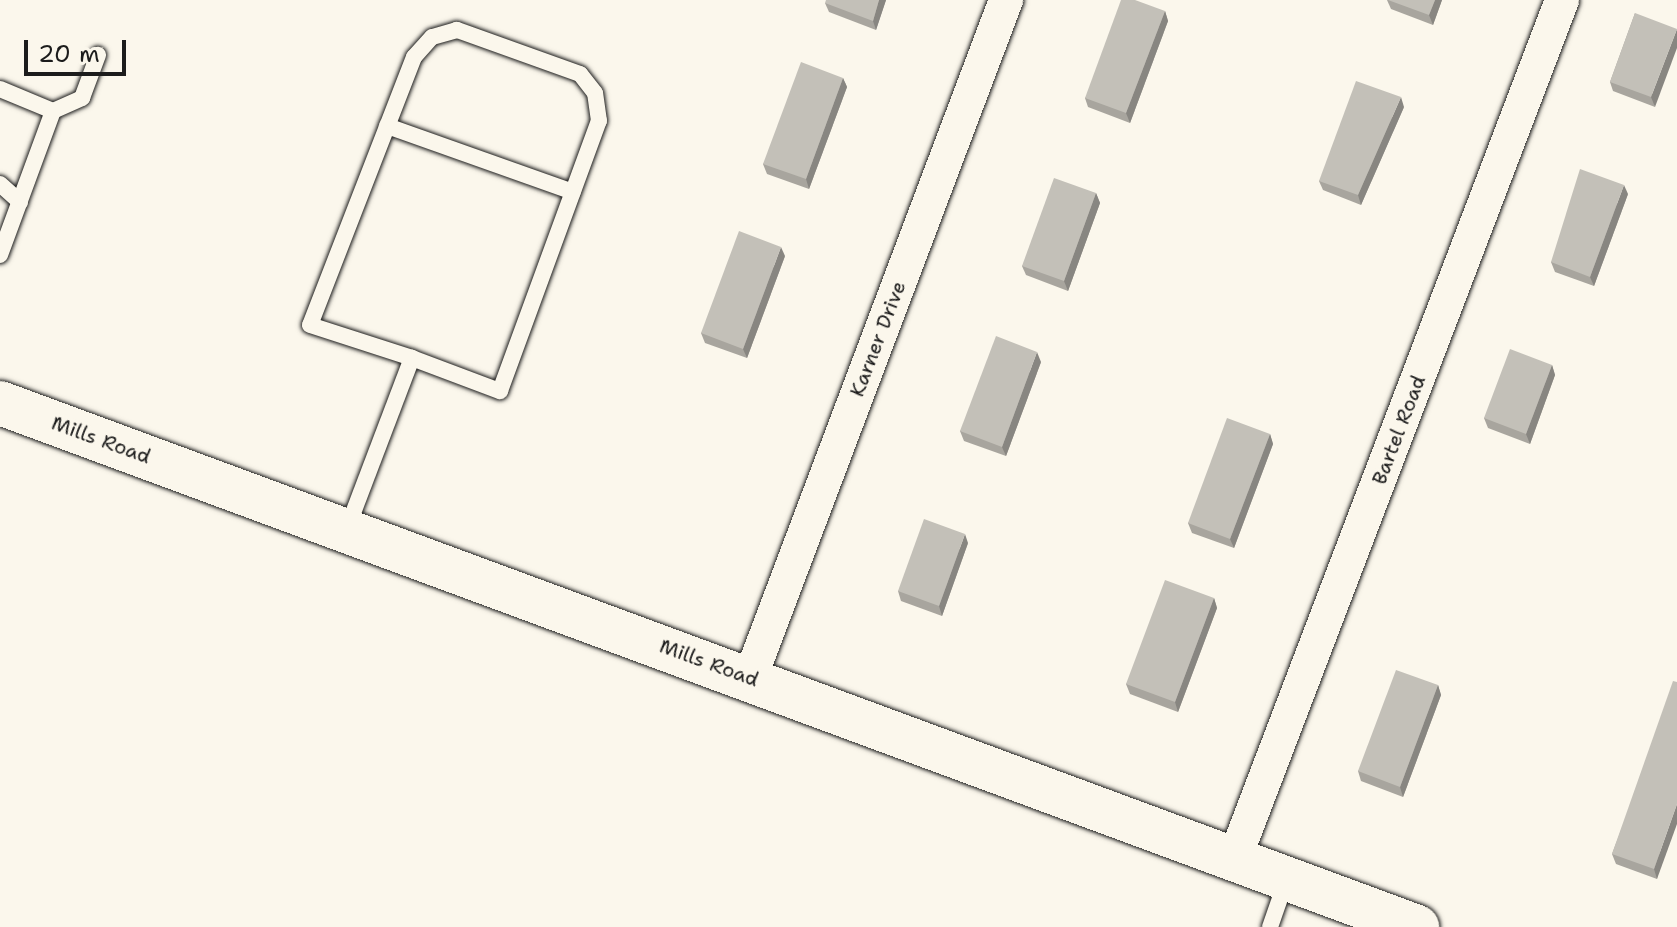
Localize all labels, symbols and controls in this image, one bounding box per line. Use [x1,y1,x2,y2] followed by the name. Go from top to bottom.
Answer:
[28,24,130,74] scale bar
[38,38,100,70] text: 20 m
[845,278,911,400] street label: Karner Drive
[1367,372,1431,488] street label: Bartel Road
[48,411,154,469] street label: Mills Road
[656,634,762,692] street label: Mills Road

